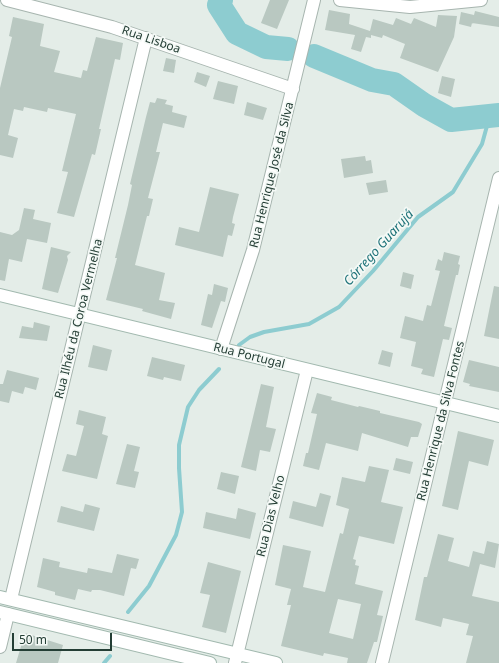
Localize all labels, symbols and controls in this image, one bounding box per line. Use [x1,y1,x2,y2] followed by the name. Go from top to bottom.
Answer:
[120,23,182,57] street label: Rua Lisboa
[247,101,297,249] street label: Rua Henrique José da Silva
[341,207,417,289] water label: Córrego Guarujá
[52,237,106,401] street label: Rua Ilhéu da Coroa Vermelha
[212,340,286,372] street label: Rua Portugal
[414,340,468,502] street label: Rua Henrique da Silva Fontes
[254,474,288,558] street label: Rua Dias Velho
[14,625,114,651] scale bar
[19,631,47,648] text: 50 m

